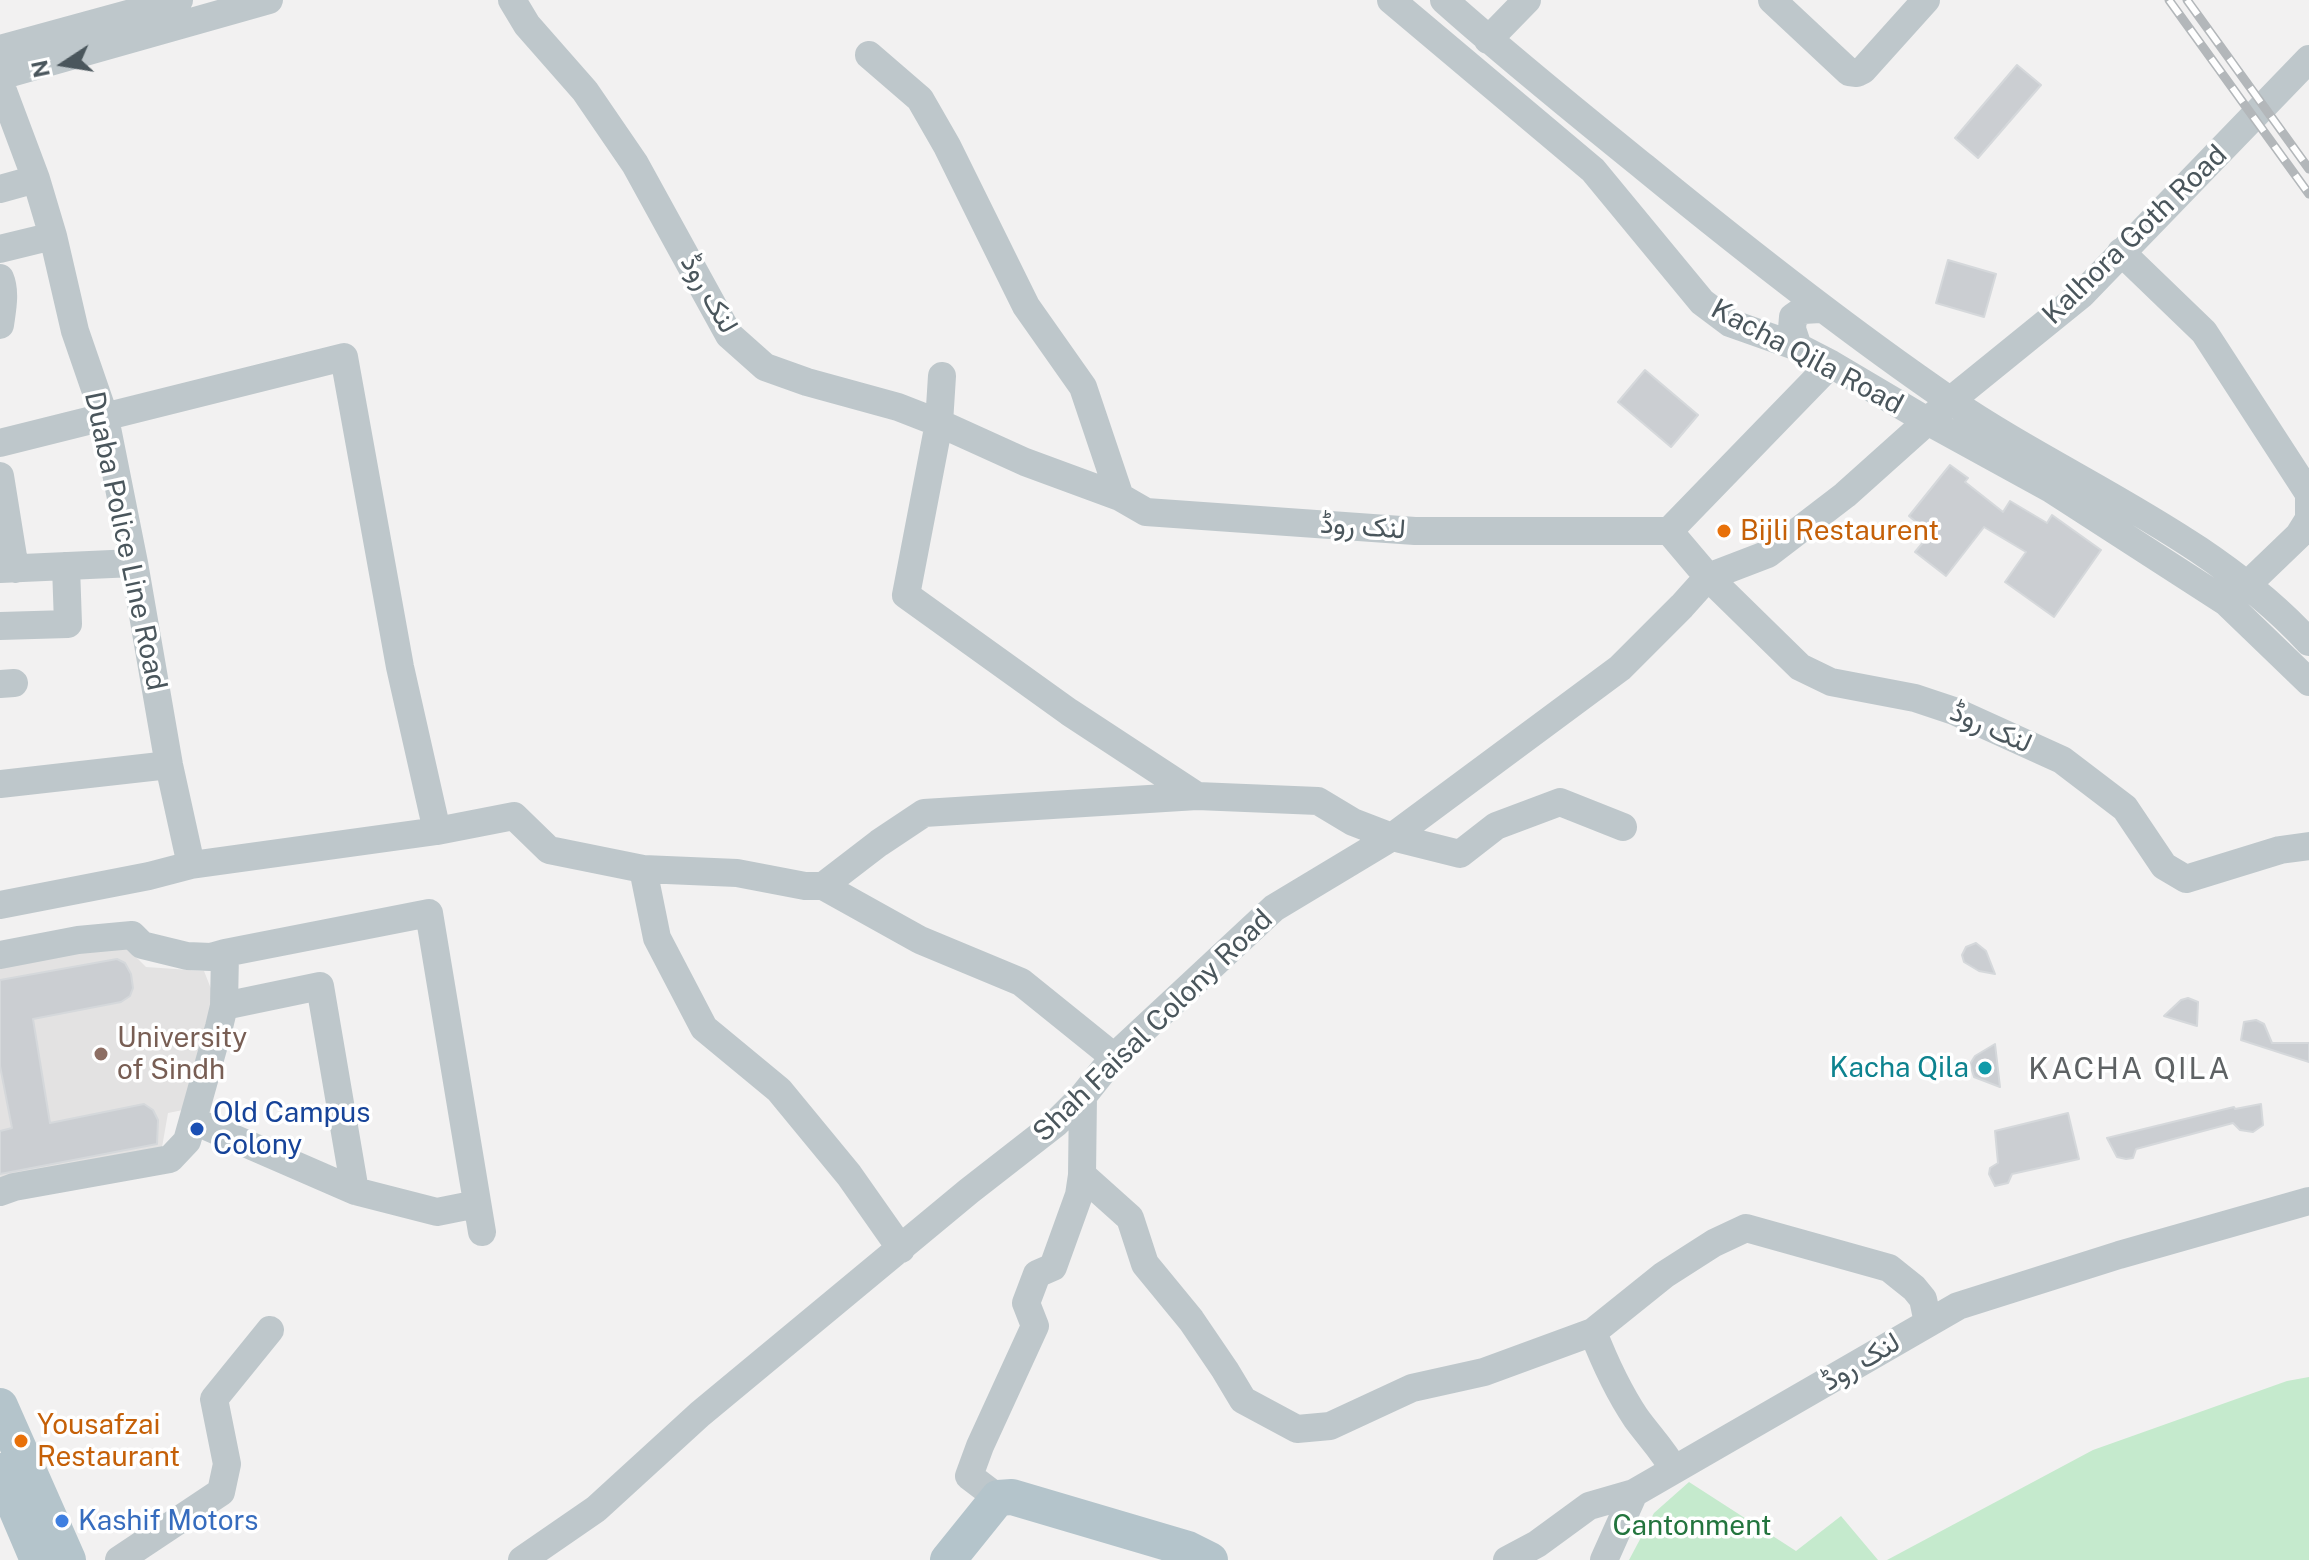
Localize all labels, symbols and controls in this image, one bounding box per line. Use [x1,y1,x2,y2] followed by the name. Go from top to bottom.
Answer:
[24,24,104,104] north arrow
[26,58,55,80] text: N
[2036,138,2234,332] street label: Kalhora Goth Road
[673,248,745,340] street label: لنک روڈ
[1705,292,1909,422] street label: Kacha Qila Road
[77,388,173,694] street label: Duaba Police Line Road
[1319,507,1407,547] street label: لنک روڈ
[1740,514,1939,548] place label: Bijli Restaurent
[1715,522,1733,540] marker: Bijli Restaurent
[1945,695,2037,761] street label: لنک روڈ
[1026,903,1280,1149] street label: Shah Faisal Colony Road
[117,1021,247,1087] place label: University of Sindh
[92,1045,110,1063] marker: University of Sindh
[1830,1051,1969,1085] place label: Kacha Qila
[2028,1052,2232,1088] district label: KACHA QILA
[1976,1059,1994,1077] marker: Kacha Qila
[213,1096,370,1162] place label: Old Campus Colony
[188,1120,206,1138] marker: Old Campus Colony
[1816,1326,1906,1398] street label: لنک روڈ
[37,1408,180,1474] place label: Yousafzai Restaurant
[12,1432,30,1450] marker: Yousafzai Restaurant
[78,1504,258,1538] place label: Kashif Motors
[1612,1509,1772,1543] park label: Cantonment
[53,1512,71,1530] marker: Kashif Motors

